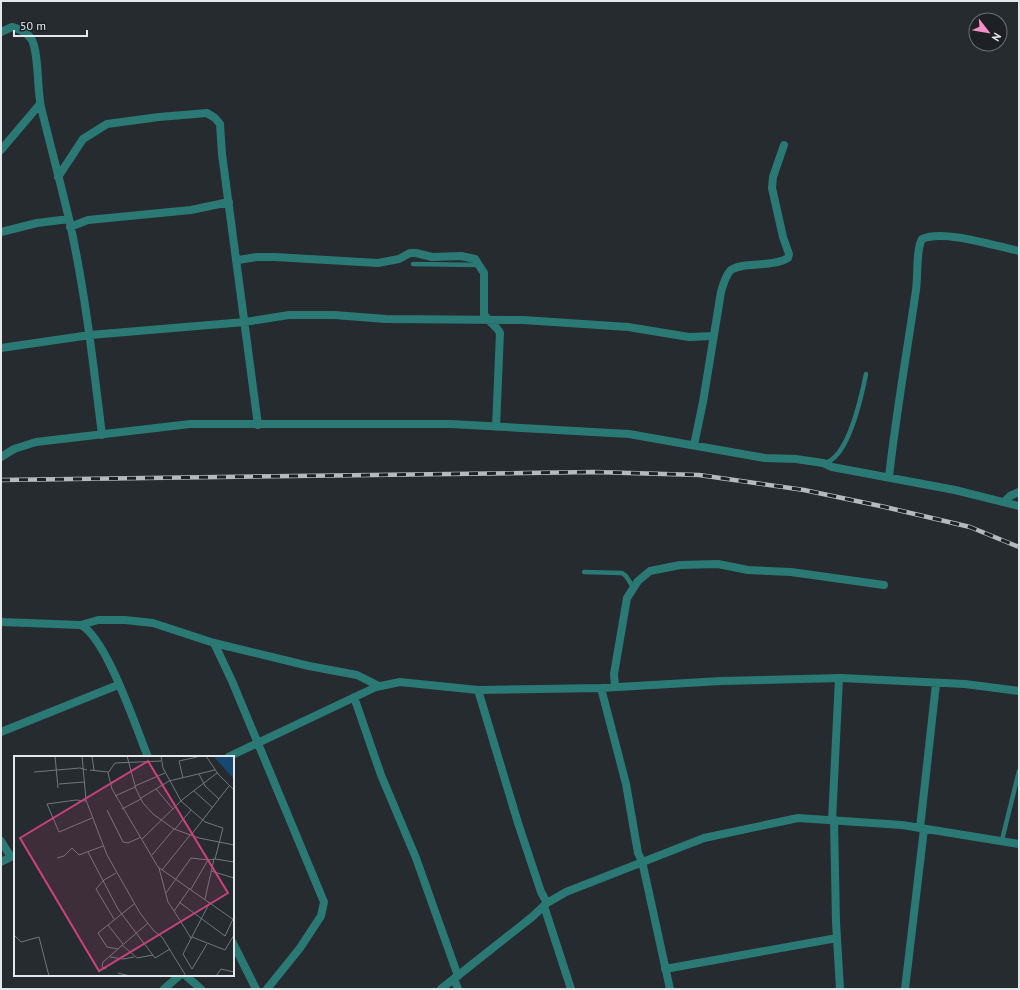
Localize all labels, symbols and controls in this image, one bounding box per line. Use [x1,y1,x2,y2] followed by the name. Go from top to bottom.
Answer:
[14,12,87,38] scale bar
[968,12,1008,52] north arrow
[20,18,46,33] text: 50 m
[989,30,1004,44] text: N
[14,756,234,976] inset map

